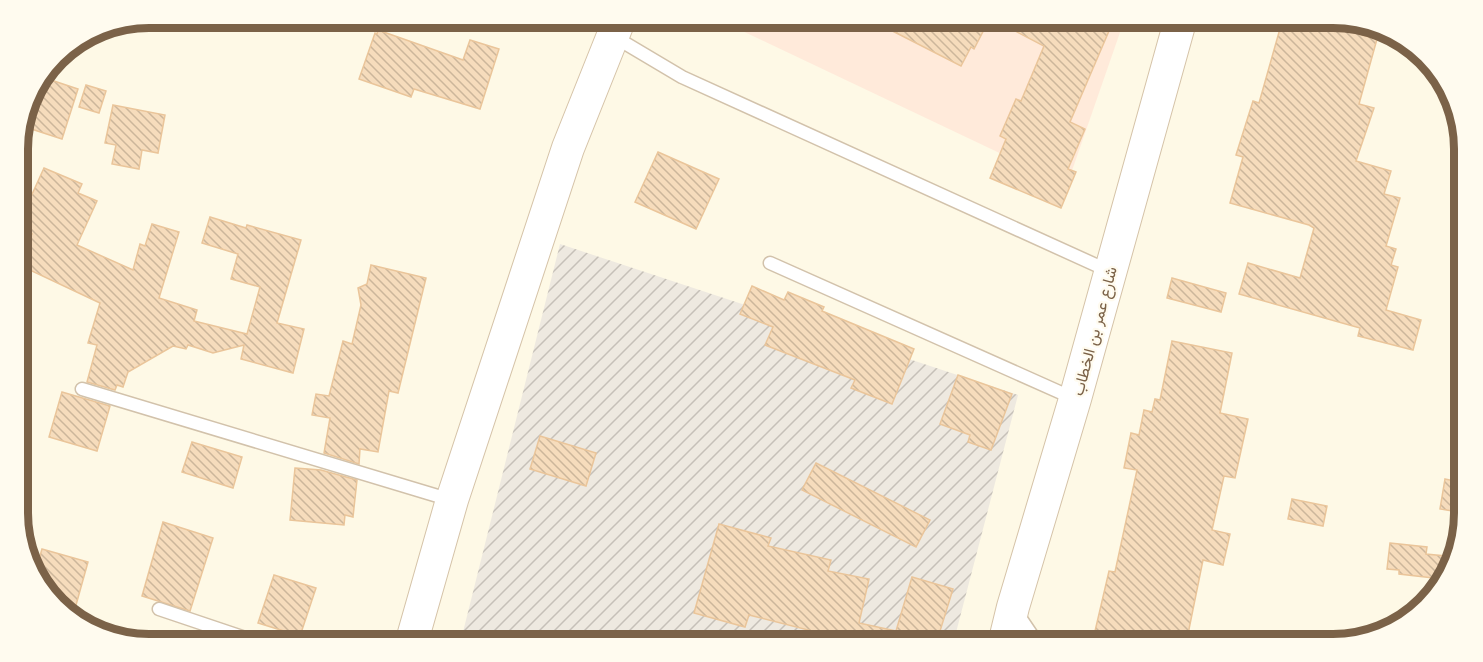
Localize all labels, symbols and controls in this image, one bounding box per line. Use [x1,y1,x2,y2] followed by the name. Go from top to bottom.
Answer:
[1067,264,1123,398] street label: شارع عمر بن الخطاب

